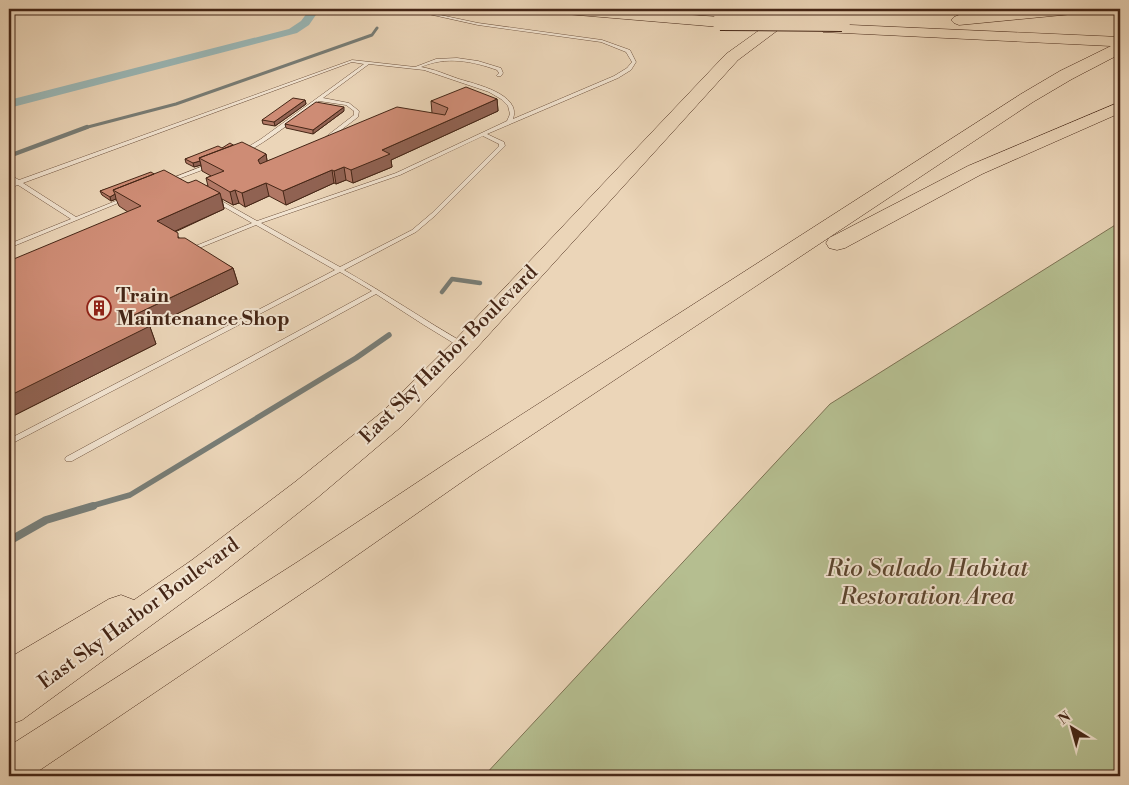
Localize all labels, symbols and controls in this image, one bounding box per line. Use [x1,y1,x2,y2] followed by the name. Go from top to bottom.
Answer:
[355,260,544,449] street label: East Sky Harbor Boulevard
[116,284,290,332] place label: Train Maintenance Shop
[86,295,112,321] building icon: Train Maintenance Shop
[34,532,245,695] street label: East Sky Harbor Boulevard
[825,554,1029,612] park label: Rio Salado Habitat Restoration Area
[1046,702,1096,752] north arrow
[1055,708,1075,729] text: N

